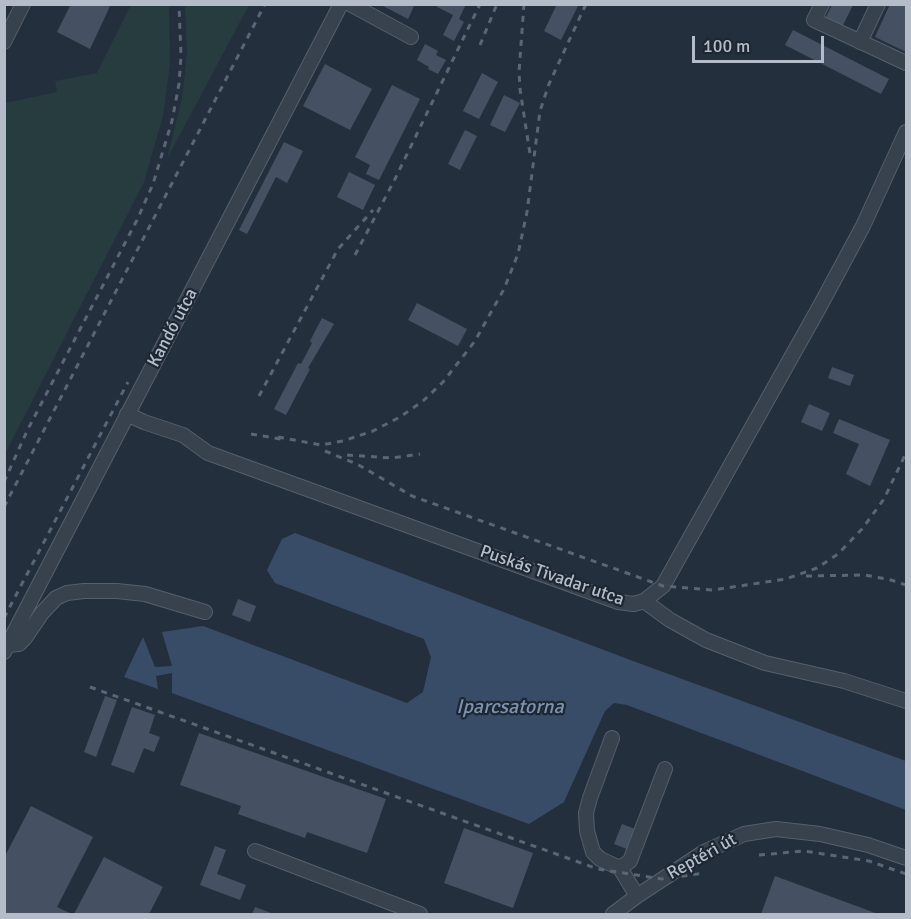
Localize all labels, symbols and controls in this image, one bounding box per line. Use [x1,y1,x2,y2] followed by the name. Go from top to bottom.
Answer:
[695,24,827,62] scale bar
[703,35,750,57] text: 100 m
[143,285,203,371] street label: Kandó utca
[477,541,627,611] street label: Puskás Tivadar utca
[456,696,564,720] water label: Iparcsatorna
[663,829,741,885] street label: Reptéri út

